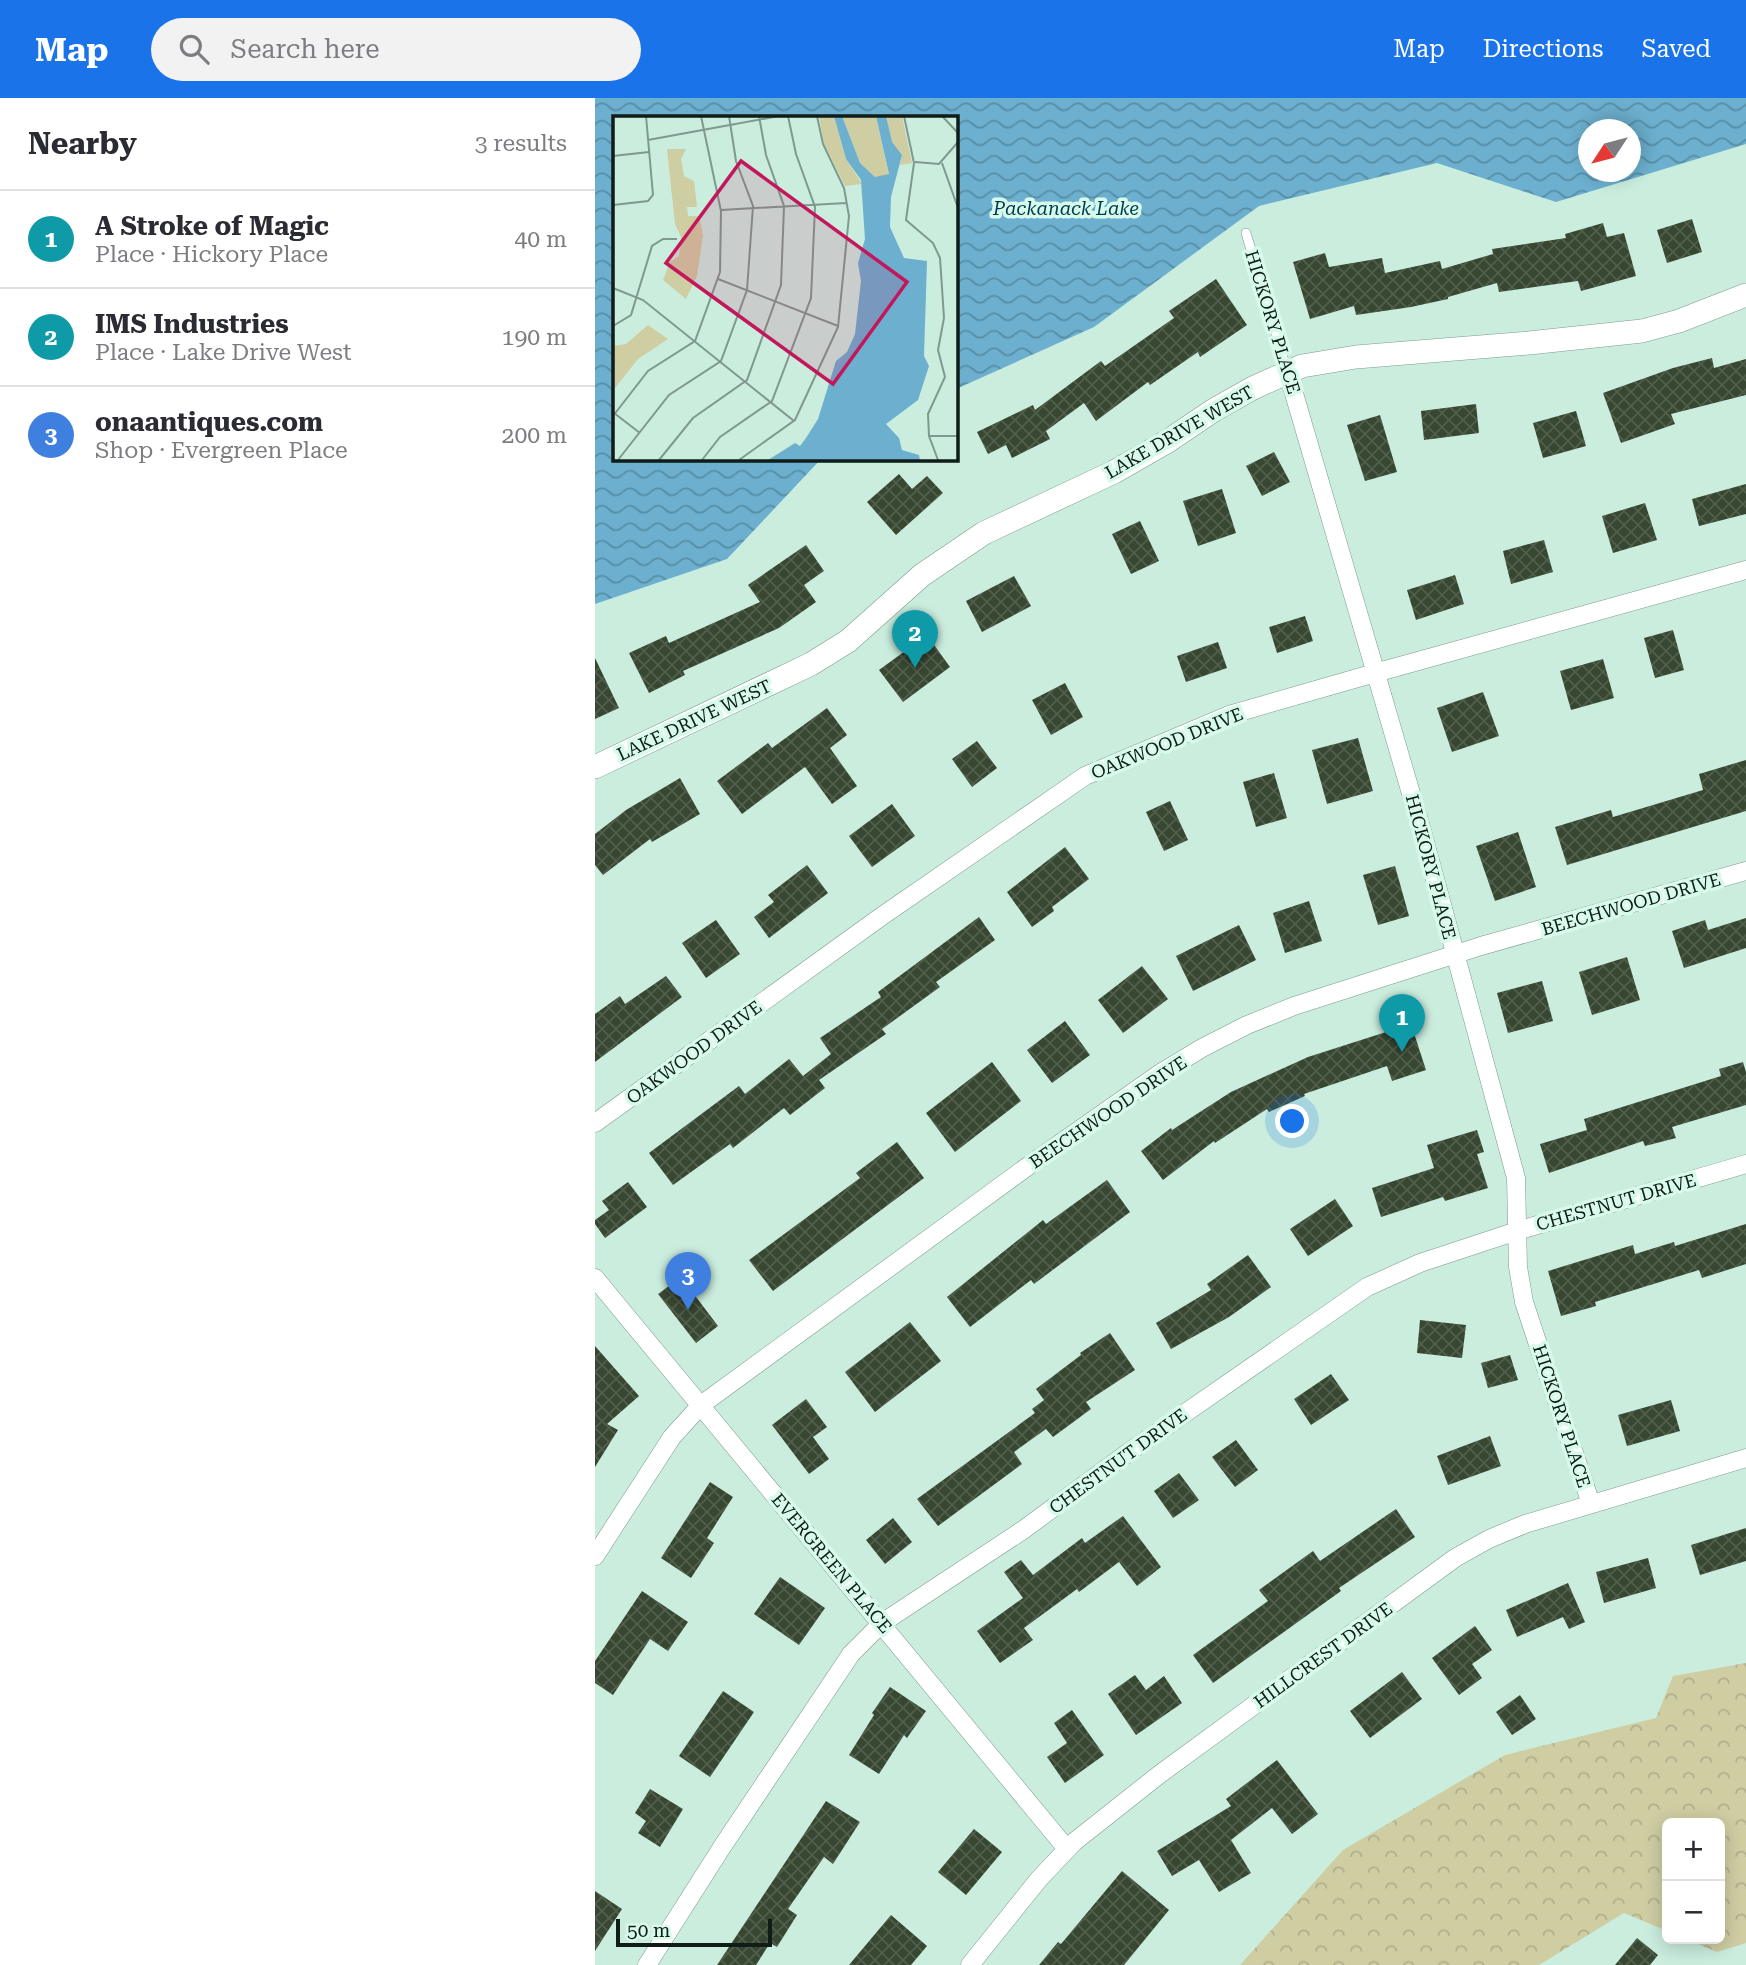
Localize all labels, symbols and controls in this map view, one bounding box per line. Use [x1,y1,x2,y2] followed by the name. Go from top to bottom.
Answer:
[151,18,641,81] search box
[35,30,109,69] text: Map
[175,30,213,68] icon: search
[231,34,380,64] text: Search here
[1393,35,1445,63] text: Map
[1483,35,1603,63] text: Directions
[1641,35,1711,63] text: Saved
[613,116,957,460] inset map
[1578,119,1641,182] north arrow
[28,126,137,161] text: Nearby
[475,130,567,157] text: 3 results
[992,197,1139,220] water label: Packanack Lake
[95,211,329,241] text: A Stroke of Magic
[45,226,57,253] text: 1
[514,226,567,253] text: 40 m
[95,241,328,268] text: Place · Hickory Place
[1241,248,1305,396] street label: HICKORY PLACE
[95,309,289,339] text: IMS Industries
[45,324,57,351] text: 2
[502,324,567,351] text: 190 m
[95,339,352,366] text: Place · Lake Drive West
[1101,381,1257,483] street label: LAKE DRIVE WEST
[95,407,323,437] text: onaantiques.com
[45,422,57,449] text: 3
[502,422,567,449] text: 200 m
[95,437,348,464] text: Shop · Evergreen Place
[892,610,938,668] pin: 2
[614,675,774,765] street label: LAKE DRIVE WEST
[1088,703,1246,783] street label: OAKWOOD DRIVE
[1402,792,1460,942] street label: HICKORY PLACE
[1539,868,1723,940] street label: BEECHWOOD DRIVE
[1379,994,1425,1052] pin: 1
[622,996,766,1108] street label: OAKWOOD DRIVE
[1025,1051,1191,1173] street label: BEECHWOOD DRIVE
[1275,1104,1309,1138] your location
[1534,1169,1698,1235] street label: CHESTNUT DRIVE
[665,1252,711,1310] pin: 3
[1529,1342,1595,1490] street label: HICKORY PLACE
[1045,1404,1191,1518] street label: CHESTNUT DRIVE
[767,1489,897,1637] street label: EVERGREEN PLACE
[1250,1598,1396,1712] street label: HILLCREST DRIVE
[1662,1818,1725,1944] map controls
[1662,1818,1725,1881] button: +
[1662,1881,1725,1944] button: −
[616,1916,772,1948] scale bar
[627,1919,670,1942] text: 50 m

